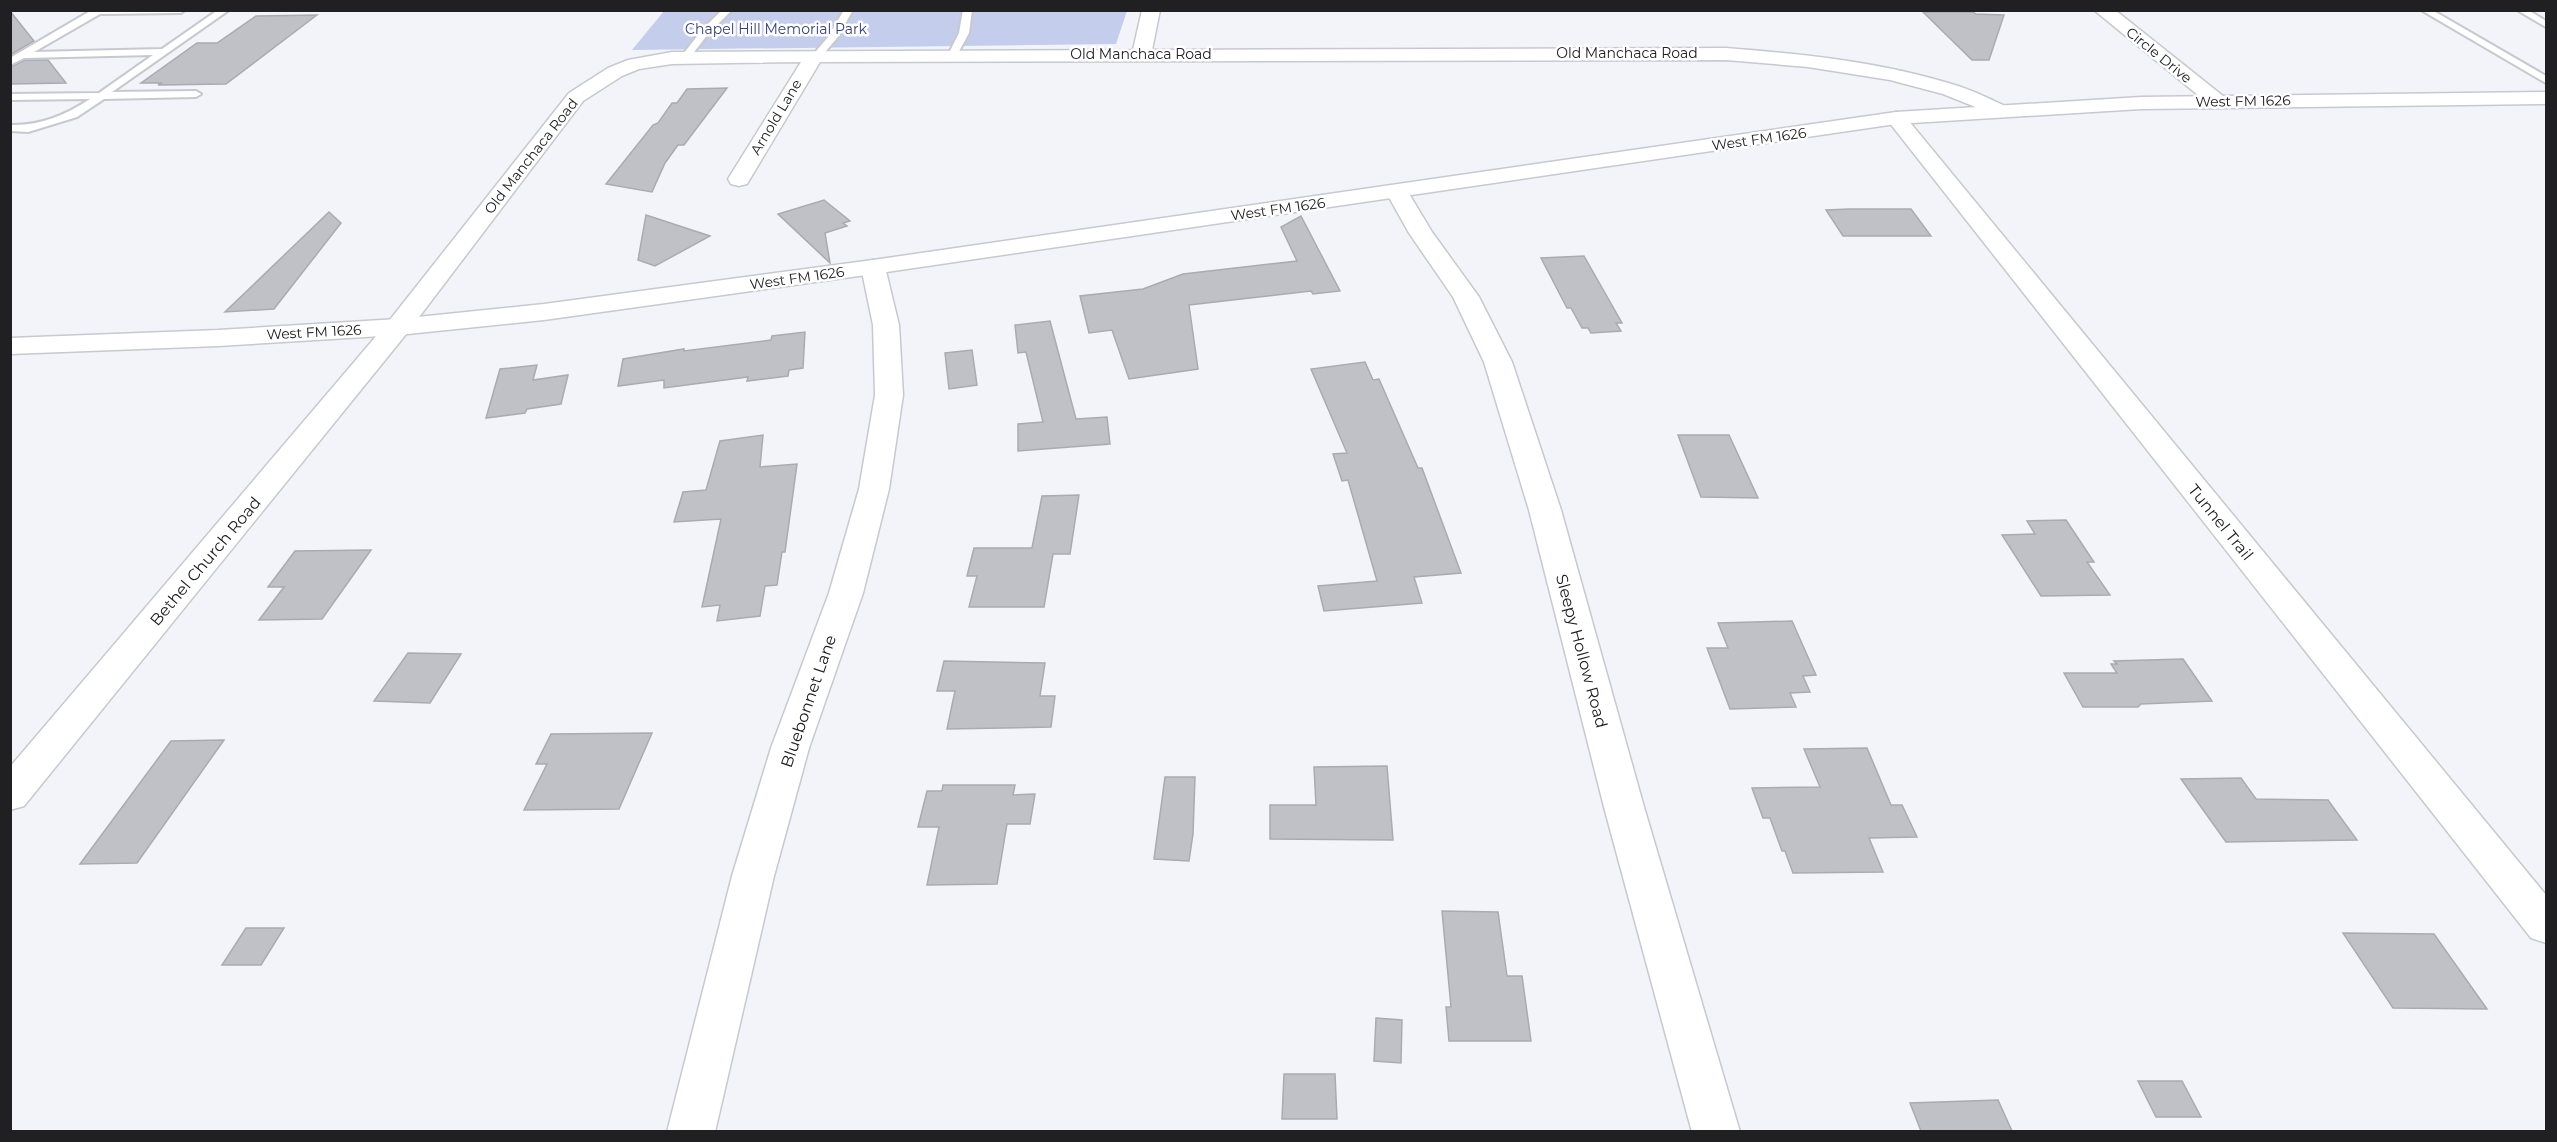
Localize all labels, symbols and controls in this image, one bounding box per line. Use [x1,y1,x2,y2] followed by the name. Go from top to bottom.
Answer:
[685,20,868,38] park label: Chapel Hill Memorial Park
[2122,23,2196,87] street label: Circle Drive
[1556,44,1698,62] street label: Old Manchaca Road
[1070,45,1212,63] street label: Old Manchaca Road
[746,76,806,158] street label: Arnold Lane
[2195,91,2291,111] street label: West FM 1626
[480,95,582,217] street label: Old Manchaca Road
[1711,123,1808,155] street label: West FM 1626
[1230,193,1327,225] street label: West FM 1626
[749,262,846,294] street label: West FM 1626
[266,320,363,343] street label: West FM 1626
[2184,480,2257,564] street label: Tunnel Trail
[146,493,265,630] street label: Bethel Church Road
[1552,572,1611,730] street label: Sleepy Hollow Road
[777,632,840,770] street label: Bluebonnet Lane

